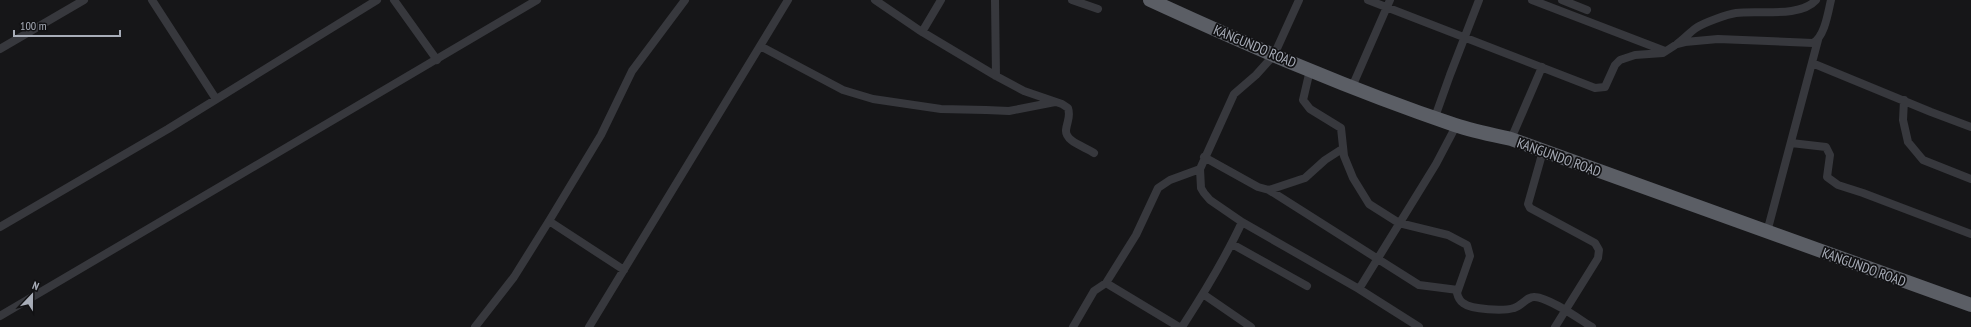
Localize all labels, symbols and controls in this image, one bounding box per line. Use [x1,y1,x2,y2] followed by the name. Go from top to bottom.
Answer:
[14,12,120,38] scale bar
[20,18,47,33] text: 100 m
[1211,20,1299,72] street label: KANGUNDO ROAD
[1515,133,1603,181] street label: KANGUNDO ROAD
[1820,243,1908,291] street label: KANGUNDO ROAD
[12,275,52,315] north arrow
[30,278,41,293] text: N

